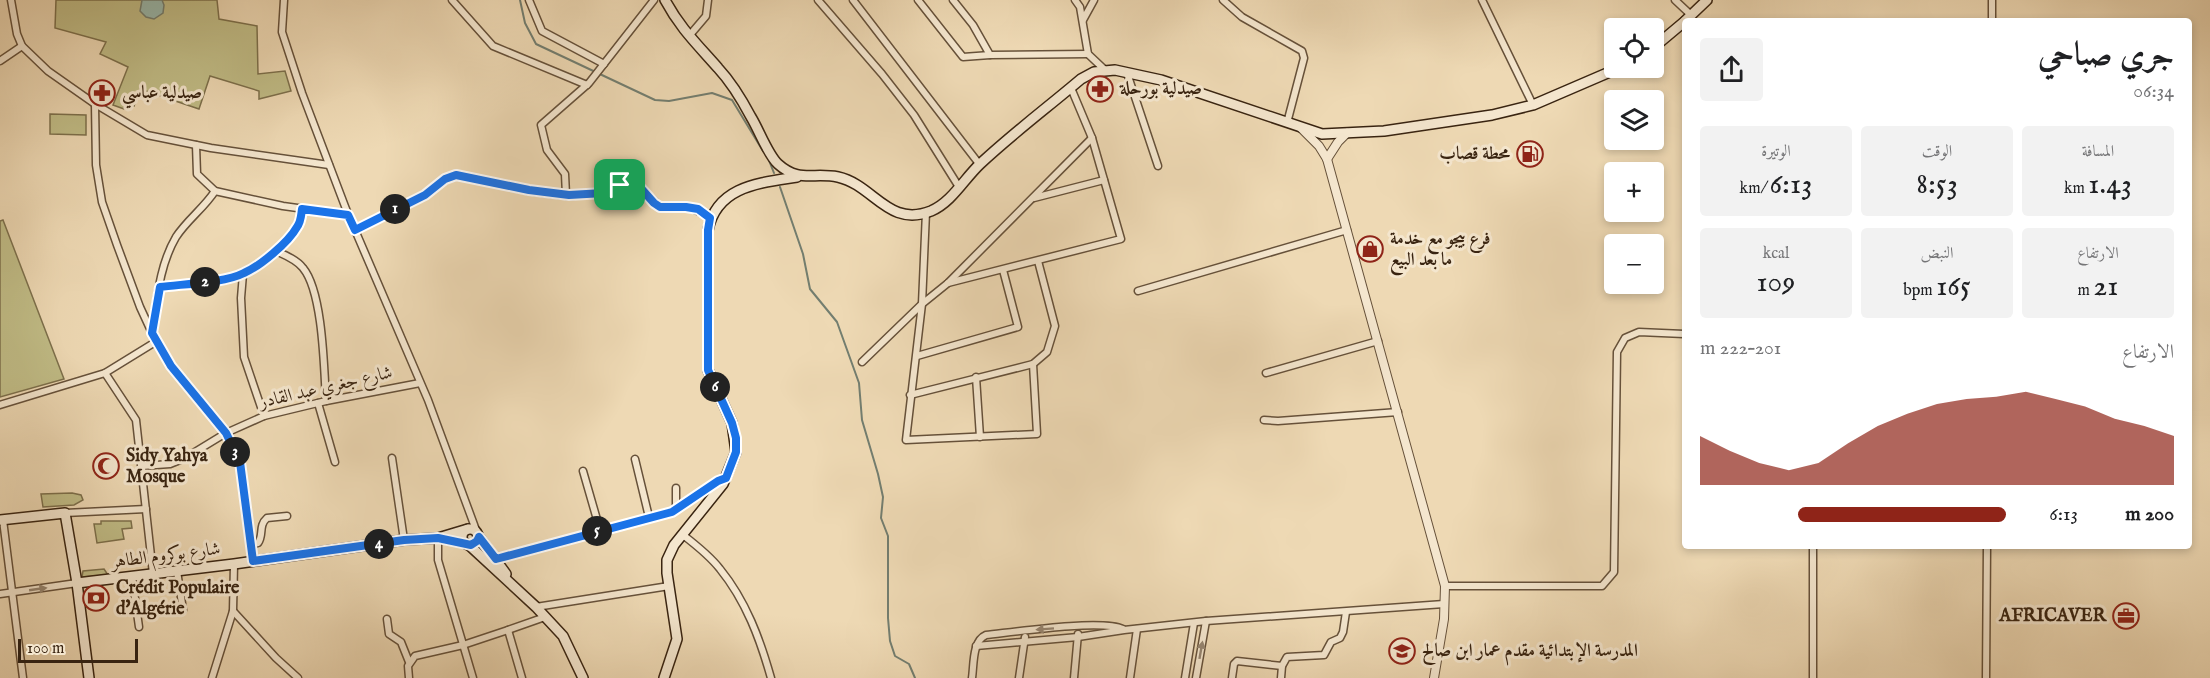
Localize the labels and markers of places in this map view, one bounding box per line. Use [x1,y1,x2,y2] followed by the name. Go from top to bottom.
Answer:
[1085,74,1115,104] pharmacy icon: صيدلية بورحلة
[87,78,117,108] pharmacy icon: صيدلية عباسي
[1119,78,1202,101] place label: صيدلية بورحلة
[122,82,202,109] place label: صيدلية عباسي
[1515,139,1545,169] fuel station icon: محطة قصاب
[1439,143,1511,166] place label: محطة قصاب
[594,159,645,210] pin
[380,194,410,224] pin: 1
[1390,228,1491,276] place label: فرع بيجو مع خدمة ما بعد البيع
[1355,234,1385,264] shop icon: فرع بيجو مع خدمة ما بعد البيع
[190,267,220,297] pin: 2
[700,372,730,402] pin: 6
[220,437,250,467] pin: 3
[126,445,209,489] place label: Sidy Yahya Mosque
[91,451,121,481] mosque icon: Sidy Yahya Mosque
[582,516,612,546] pin: 5
[364,529,394,559] pin: 4
[116,577,240,621] place label: Crédit Populaire d'Algérie
[81,583,111,613] bank icon: Crédit Populaire d'Algérie
[2111,601,2141,631] office icon: AFRICAVER
[1998,605,2107,628] place label: AFRICAVER
[1387,636,1417,666] school or university icon: المدرسة الإبتدائية مقدم عمار ابن صالح
[1422,640,1638,666] place label: المدرسة الإبتدائية مقدم عمار ابن صالح

